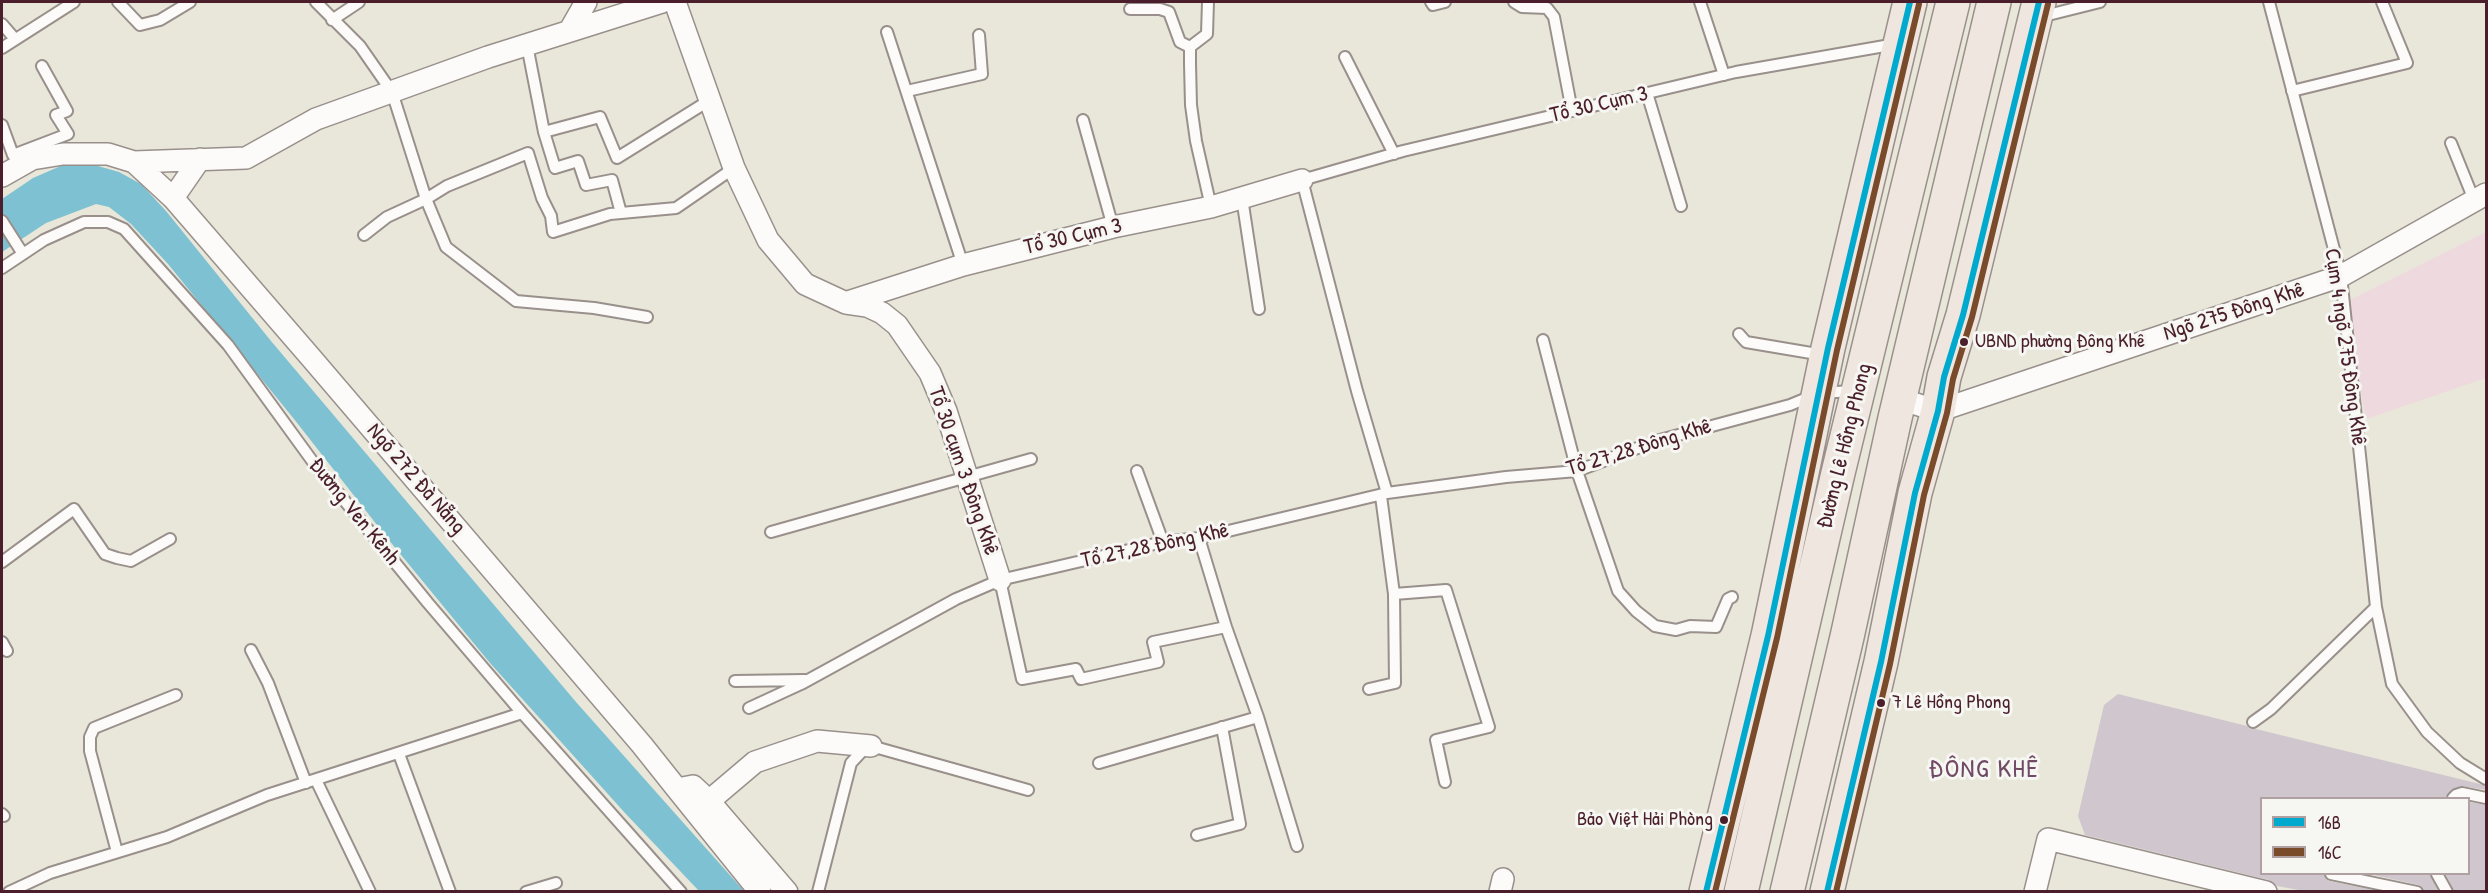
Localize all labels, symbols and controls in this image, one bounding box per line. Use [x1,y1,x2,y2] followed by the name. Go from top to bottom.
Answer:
[1547,81,1651,129] street label: Tổ 30 Cụm 3
[1021,213,1125,261] street label: Tổ 30 Cụm 3
[2318,247,2372,447] street label: Cụm 4 ngõ 275 Đông Khê
[2160,277,2308,347] street label: Ngõ 275 Đông Khê
[1975,330,2145,354] place label: UBND phường Đông Khê
[1958,336,1970,348] marker: UBND phường Đông Khê
[1812,361,1878,531] street label: Đường Lê Hồng Phong
[922,383,1004,559] street label: Tổ 30 cụm 3 Đông Khê
[1563,413,1715,483] street label: Tổ 27,28 Đông Khê
[361,418,471,540] street label: Ngõ 272 Đà Nẵng
[303,453,405,571] street label: Đường Ven Kênh
[1079,517,1231,575] street label: Tổ 27,28 Đông Khê
[1892,691,2010,715] place label: 7 Lê Hồng Phong
[1875,697,1887,709] marker: 7 Lê Hồng Phong
[1929,754,2039,786] district label: ĐÔNG KHÊ
[2260,797,2470,875] legend
[1577,808,1713,832] place label: Bảo Việt Hải Phòng
[2318,810,2341,835] text: 16B
[1718,814,1730,826] marker: Bảo Việt Hải Phòng
[2318,840,2342,865] text: 16C

